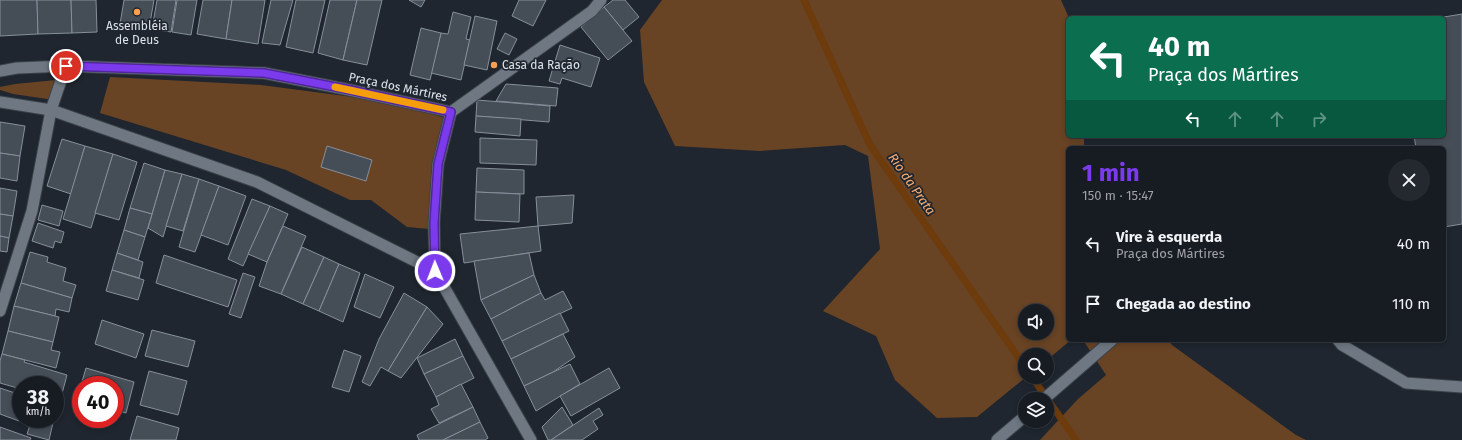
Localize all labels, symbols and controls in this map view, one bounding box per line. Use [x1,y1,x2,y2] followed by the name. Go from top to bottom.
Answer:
[132,7,142,17] marker: Assembléia de Deus
[106,19,168,47] place label: Assembléia de Deus
[1148,30,1211,63] text: 40 m
[1082,32,1134,84] icon: left
[49,49,83,83] pin
[55,55,77,77] icon: arrive
[502,58,580,72] place label: Casa da Ração
[489,60,499,70] marker: Casa da Ração
[1148,64,1299,86] text: Praça dos Mártires
[347,70,449,104] street label: Praça dos Mártires
[1182,108,1204,130] icon: left
[1224,108,1246,130] icon: ahead
[1266,108,1288,130] icon: ahead
[1308,108,1330,130] icon: right
[885,150,939,218] water label: Rio da Prata
[1082,159,1140,187] text: 1 min
[1388,159,1430,201] button: close
[1082,188,1154,203] text: 150 m · 15:47
[1116,228,1222,246] text: Vire à esquerda
[1082,233,1104,255] icon: left
[1397,235,1430,253] text: 40 m
[1116,246,1225,261] text: Praça dos Mártires
[414,250,456,292] position arrow
[1082,293,1104,315] icon: arrive
[1116,295,1251,313] text: Chegada ao destino
[1392,295,1430,313] text: 110 m
[1018,304,1054,428] map controls
[1018,304,1054,340] button: sound
[1018,348,1054,384] button: search
[72,376,124,428] speed limit sign: 40
[27,385,49,409] text: 38
[1018,392,1054,428] button: layers
[26,406,50,418] text: km/h

